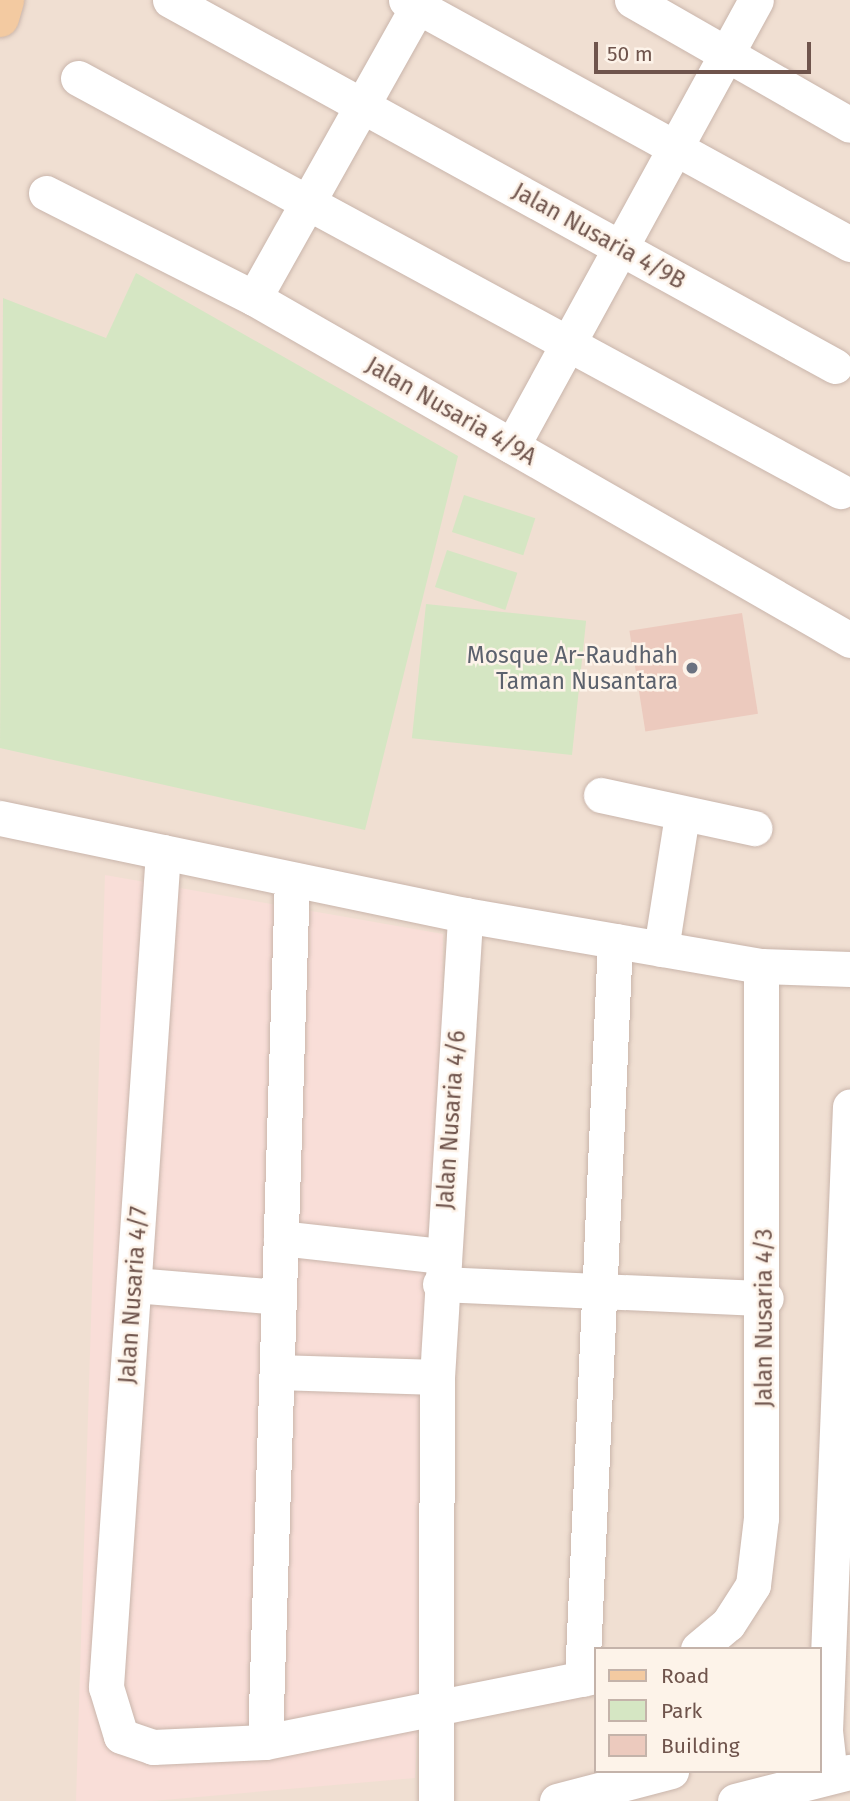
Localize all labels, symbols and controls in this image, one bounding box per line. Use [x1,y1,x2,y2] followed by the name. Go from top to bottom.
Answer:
[598,28,815,72] scale bar
[607,41,653,67] text: 50 m
[508,177,690,295] street label: Jalan Nusaria 4/9B
[361,351,541,471] street label: Jalan Nusaria 4/9A
[467,641,678,695] place label: Mosque Ar-Raudhah Taman Nusantara
[684,660,700,676] marker: Mosque Ar-Raudhah Taman Nusantara
[431,1030,471,1210] street label: Jalan Nusaria 4/6
[113,1205,153,1385] street label: Jalan Nusaria 4/7
[750,1229,778,1407] street label: Jalan Nusaria 4/3
[594,1647,822,1773] legend
[661,1663,709,1689] text: Road
[661,1698,702,1724] text: Park
[661,1733,740,1759] text: Building

